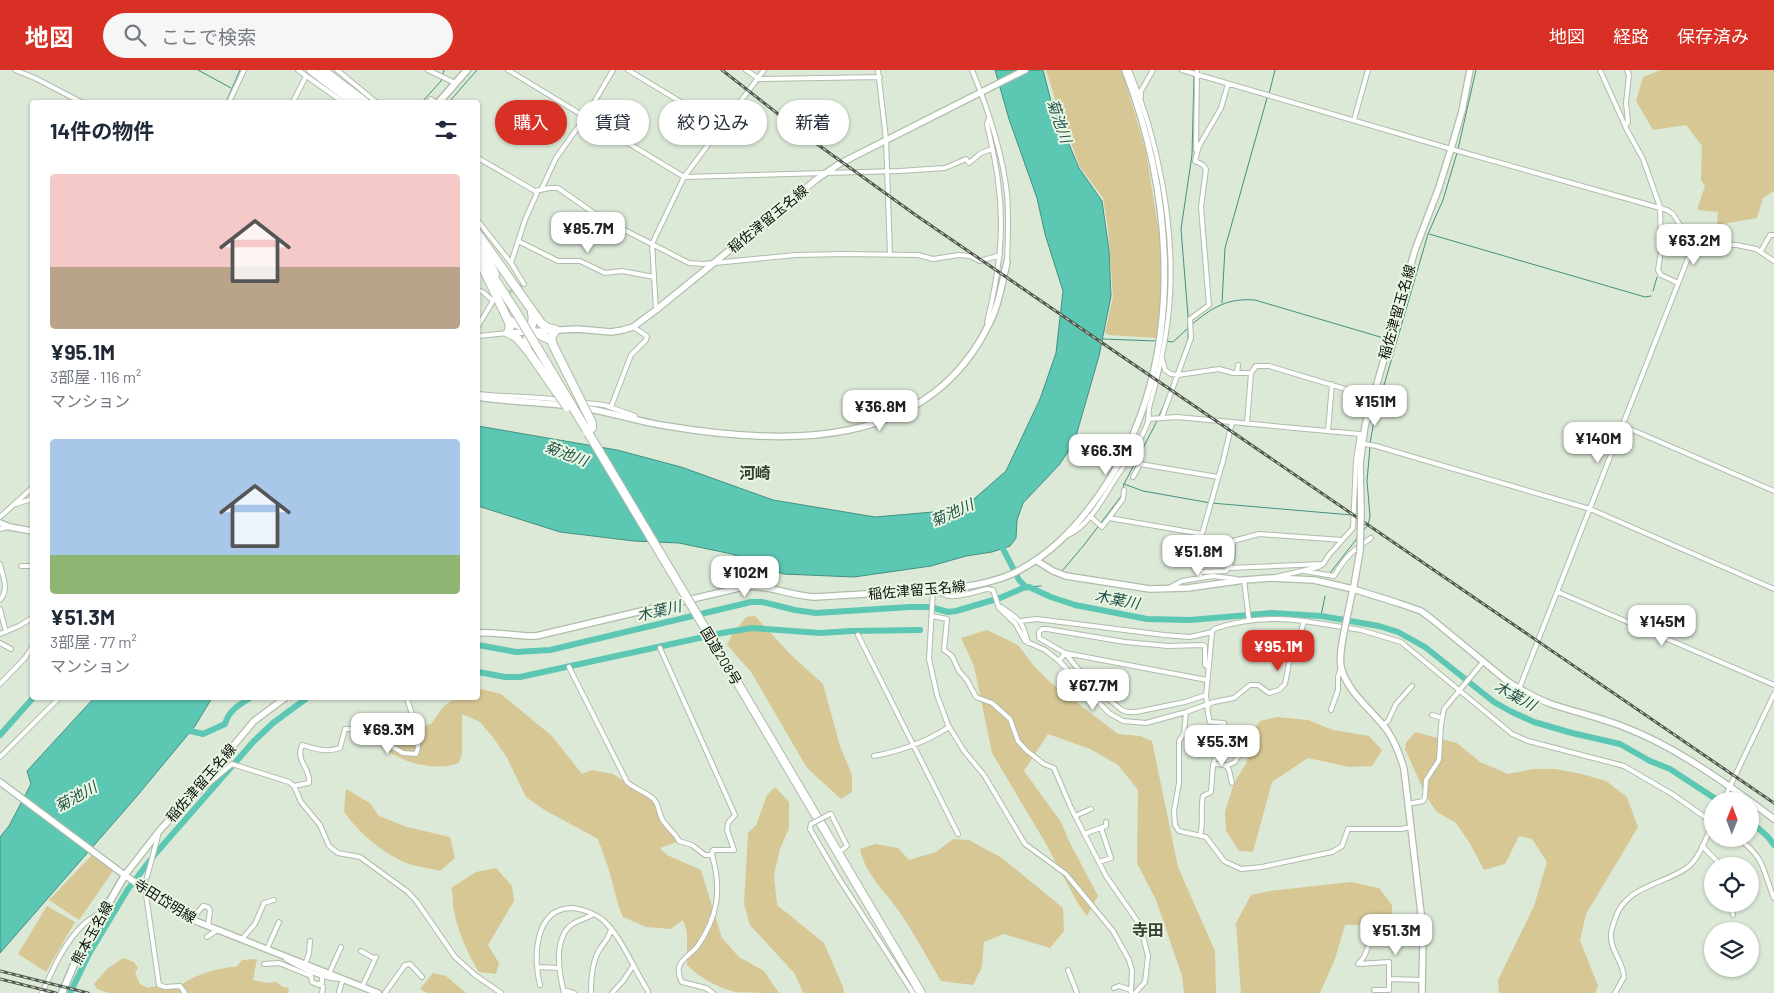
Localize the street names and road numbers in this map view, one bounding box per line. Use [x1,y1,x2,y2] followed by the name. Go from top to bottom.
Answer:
[724,181,811,256] street label: 稲佐津留玉名線
[1375,262,1418,361] street label: 稲佐津留玉名線
[867,577,967,602] street label: 稲佐津留玉名線
[697,624,745,688] street label: 国道208号
[162,740,239,825] street label: 稲佐津留玉名線
[131,875,199,926] street label: 寺田岱明線
[67,898,116,967] street label: 熊本玉名線

